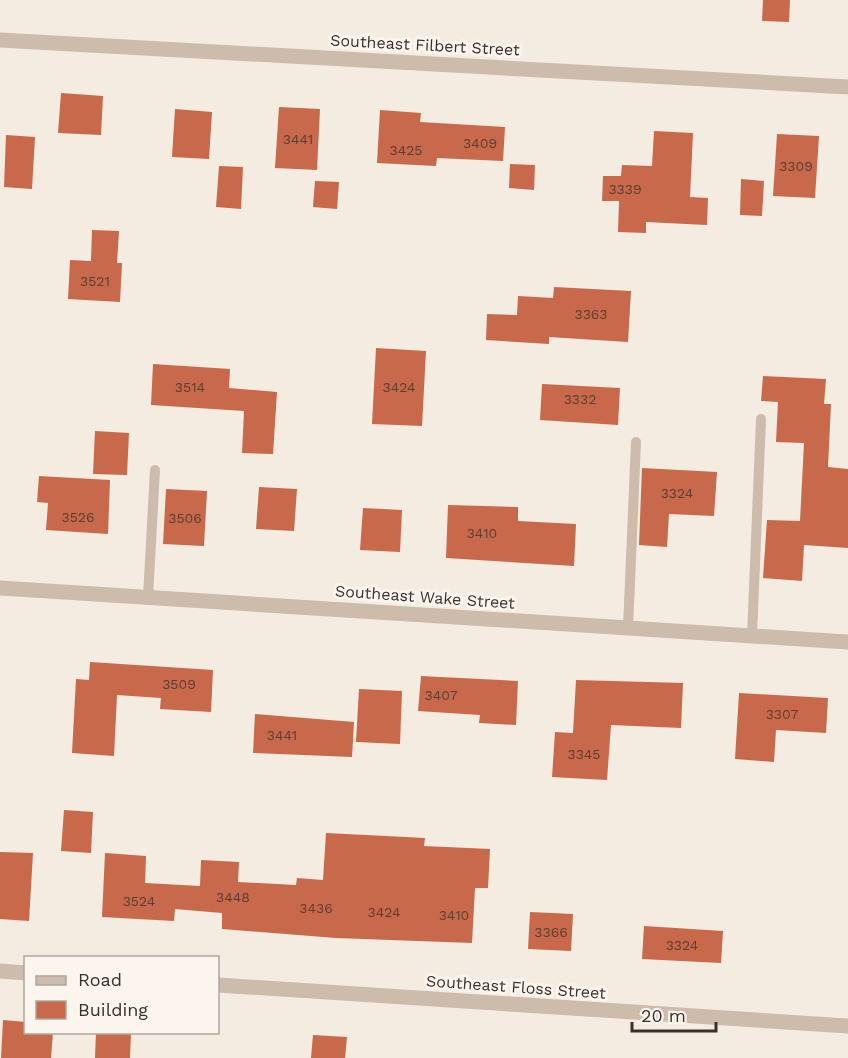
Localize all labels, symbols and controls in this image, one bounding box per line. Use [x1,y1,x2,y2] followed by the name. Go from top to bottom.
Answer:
[330,31,521,59] street label: Southeast Filbert Street
[283,131,313,147] house number: 3441
[463,135,497,151] house number: 3409
[389,142,423,158] house number: 3425
[779,158,813,174] house number: 3309
[608,181,642,197] house number: 3339
[80,273,110,289] house number: 3521
[575,306,608,322] house number: 3363
[175,379,205,395] house number: 3514
[382,379,416,395] house number: 3424
[564,391,596,407] house number: 3332
[661,485,693,501] house number: 3324
[62,509,94,525] house number: 3526
[168,510,202,526] house number: 3506
[467,525,497,541] house number: 3410
[334,581,516,613] street label: Southeast Wake Street
[162,676,196,692] house number: 3509
[425,687,458,703] house number: 3407
[766,706,798,722] house number: 3307
[267,727,297,743] house number: 3441
[567,746,601,762] house number: 3345
[216,889,250,905] house number: 3448
[123,893,155,909] house number: 3524
[299,900,333,916] house number: 3436
[367,904,401,920] house number: 3424
[439,907,469,923] house number: 3410
[534,924,568,940] house number: 3366
[666,937,698,953] house number: 3324
[24,956,219,1034] legend
[78,969,122,990] text: Road
[426,971,607,1003] street label: Southeast Floss Street
[632,995,716,1033] scale bar
[78,999,148,1020] text: Building
[641,1005,686,1026] text: 20 m

